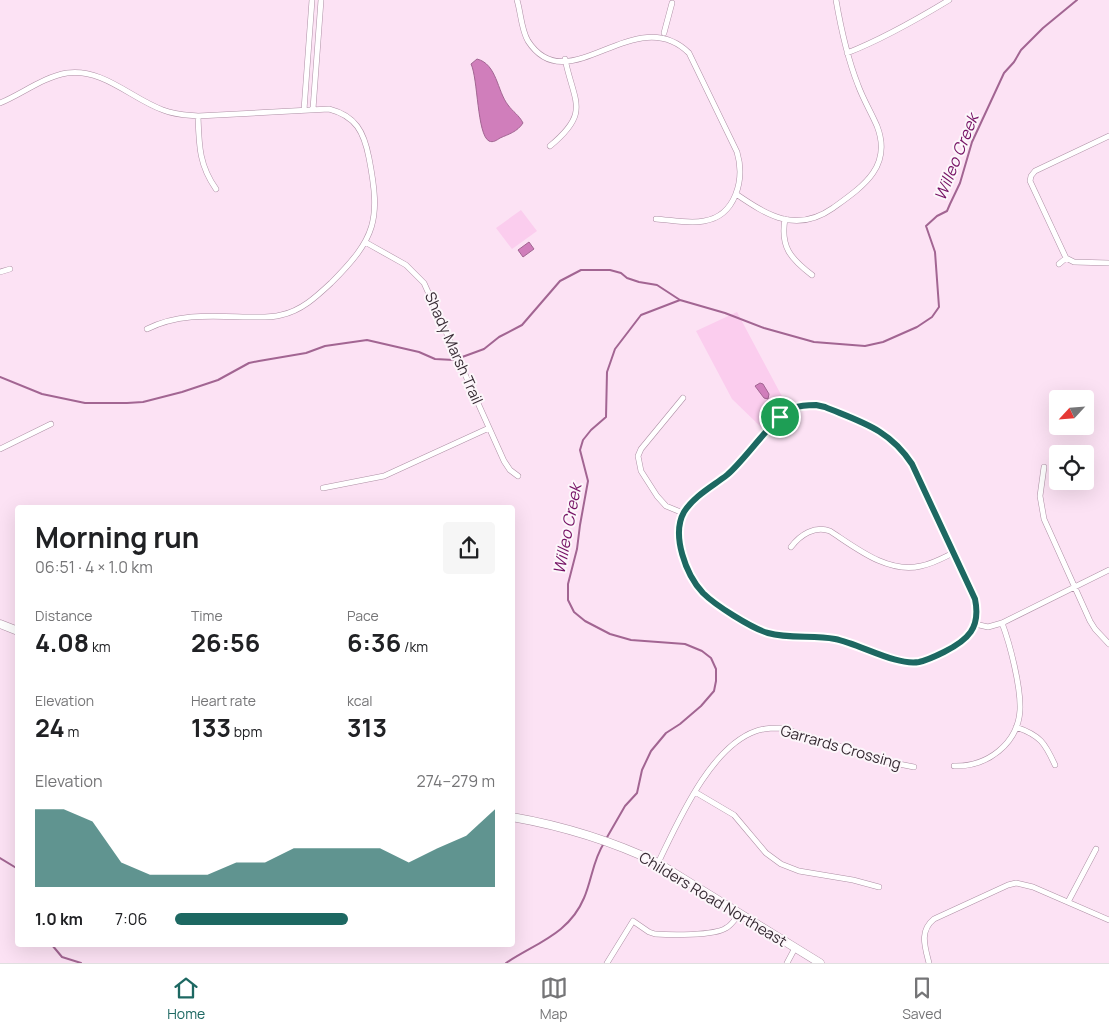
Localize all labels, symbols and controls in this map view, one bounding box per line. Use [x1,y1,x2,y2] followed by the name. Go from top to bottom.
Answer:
[929,109,984,204] water label: Willeo Creek
[420,289,488,407] street label: Shady Marsh Trail
[1049,390,1094,435] north arrow
[1049,390,1094,490] map controls
[759,396,801,438] pin
[766,403,794,431] icon: arrive
[1049,445,1094,490] button: locate
[547,480,587,576] water label: Willeo Creek
[35,518,199,556] text: Morning run
[443,522,495,574] button: share
[35,556,153,578] text: 06:51 · 4 × 1.0 km
[35,606,92,625] text: Distance
[191,606,223,625] text: Time
[347,606,379,625] text: Pace
[35,625,89,660] text: 4.08
[191,625,260,660] text: 26:56
[347,625,401,660] text: 6:36
[89,637,111,656] text: km
[401,637,428,656] text: /km
[35,691,94,710] text: Elevation
[191,691,256,710] text: Heart rate
[347,691,373,710] text: kcal
[35,710,65,745] text: 24
[191,710,231,745] text: 133
[347,710,387,745] text: 313
[778,720,904,774] street label: Garrards Crossing
[65,722,79,741] text: m
[231,722,262,741] text: bpm
[35,770,103,792] text: Elevation
[417,770,495,792] text: 274–279 m
[635,846,791,952] street label: Childers Road Northeast
[35,908,83,930] text: 1.0 km
[115,908,148,930] text: 7:06
[167,974,205,1023] tab: Home
[540,974,568,1023] tab: Map
[902,974,942,1023] tab: Saved

